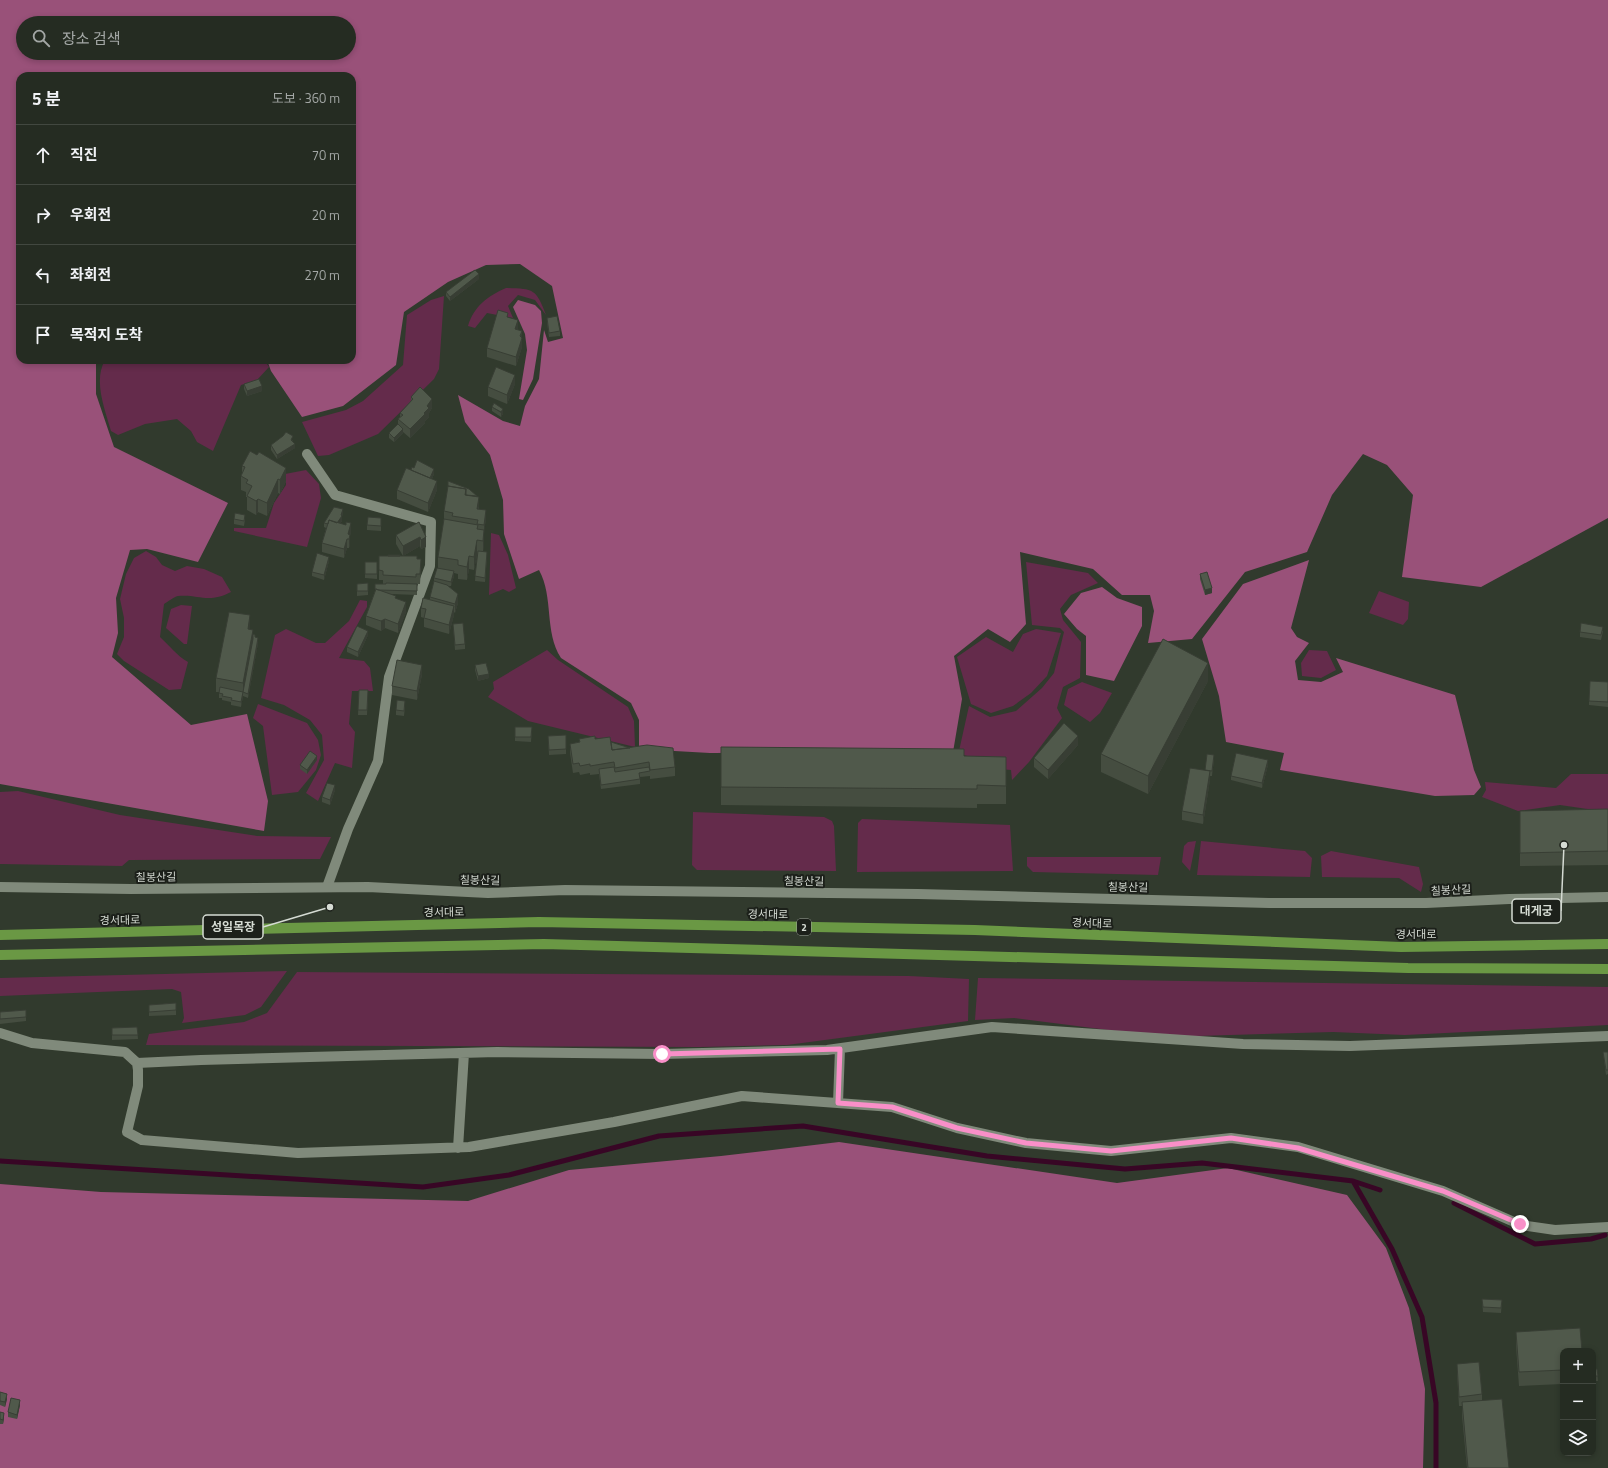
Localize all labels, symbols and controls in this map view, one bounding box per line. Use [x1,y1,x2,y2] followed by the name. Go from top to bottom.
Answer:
[16,16,356,60] search box
[30,27,52,49] icon: search
[62,27,121,50] text: 장소 검색
[32,86,61,112] text: 5 분
[272,88,340,108] text: 도보 · 360 m
[70,143,98,166] text: 직진
[32,144,54,166] icon: ahead
[312,145,340,165] text: 70 m
[70,203,111,226] text: 우회전
[32,204,54,226] icon: right
[312,205,340,225] text: 20 m
[70,263,111,286] text: 좌회전
[32,264,54,286] icon: left
[304,265,340,285] text: 270 m
[70,323,142,346] text: 목적지 도착
[32,324,54,346] icon: arrive
[136,869,176,885] street label: 칠봉산길
[460,872,500,888] street label: 칠봉산길
[784,873,824,889] street label: 칠봉산길
[1108,879,1148,895] street label: 칠봉산길
[1430,881,1472,899] street label: 칠봉산길
[1512,899,1561,923] callout: 대게궁
[1519,901,1553,920] text: 대게궁
[424,904,464,920] street label: 경서대로
[748,906,788,922] street label: 경서대로
[100,912,140,928] street label: 경서대로
[1071,914,1113,932] street label: 경서대로
[203,915,263,939] callout: 성일목장
[211,917,255,936] text: 성일목장
[797,919,811,935] road number: 2
[1396,926,1436,942] street label: 경서대로
[653,1045,671,1063] route start
[1511,1215,1529,1233] route end
[1560,1348,1596,1456] map controls
[1560,1348,1596,1384] button: +
[1560,1384,1596,1420] button: −
[1560,1420,1596,1456] button: layers

